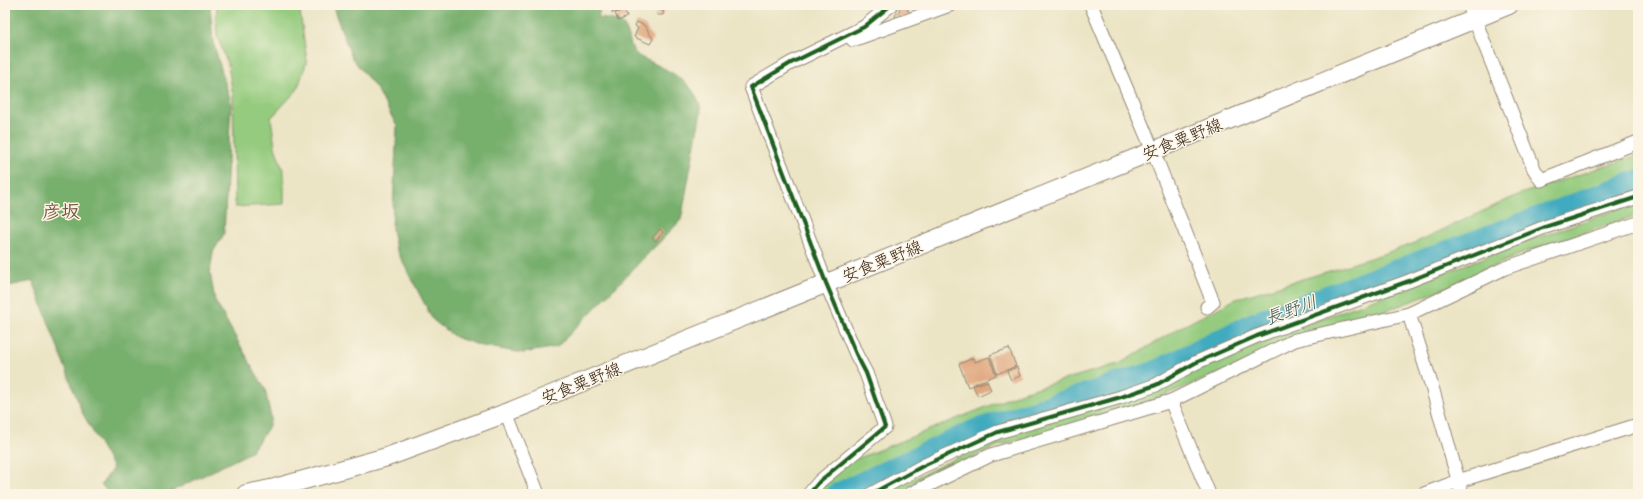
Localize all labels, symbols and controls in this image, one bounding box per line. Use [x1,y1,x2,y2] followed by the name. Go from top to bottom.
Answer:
[1138,113,1227,168] street label: 安食粟野線
[42,200,80,227] district label: 彦坂
[838,235,927,290] street label: 安食粟野線
[1262,290,1322,333] water label: 長野川
[537,357,626,412] street label: 安食粟野線

